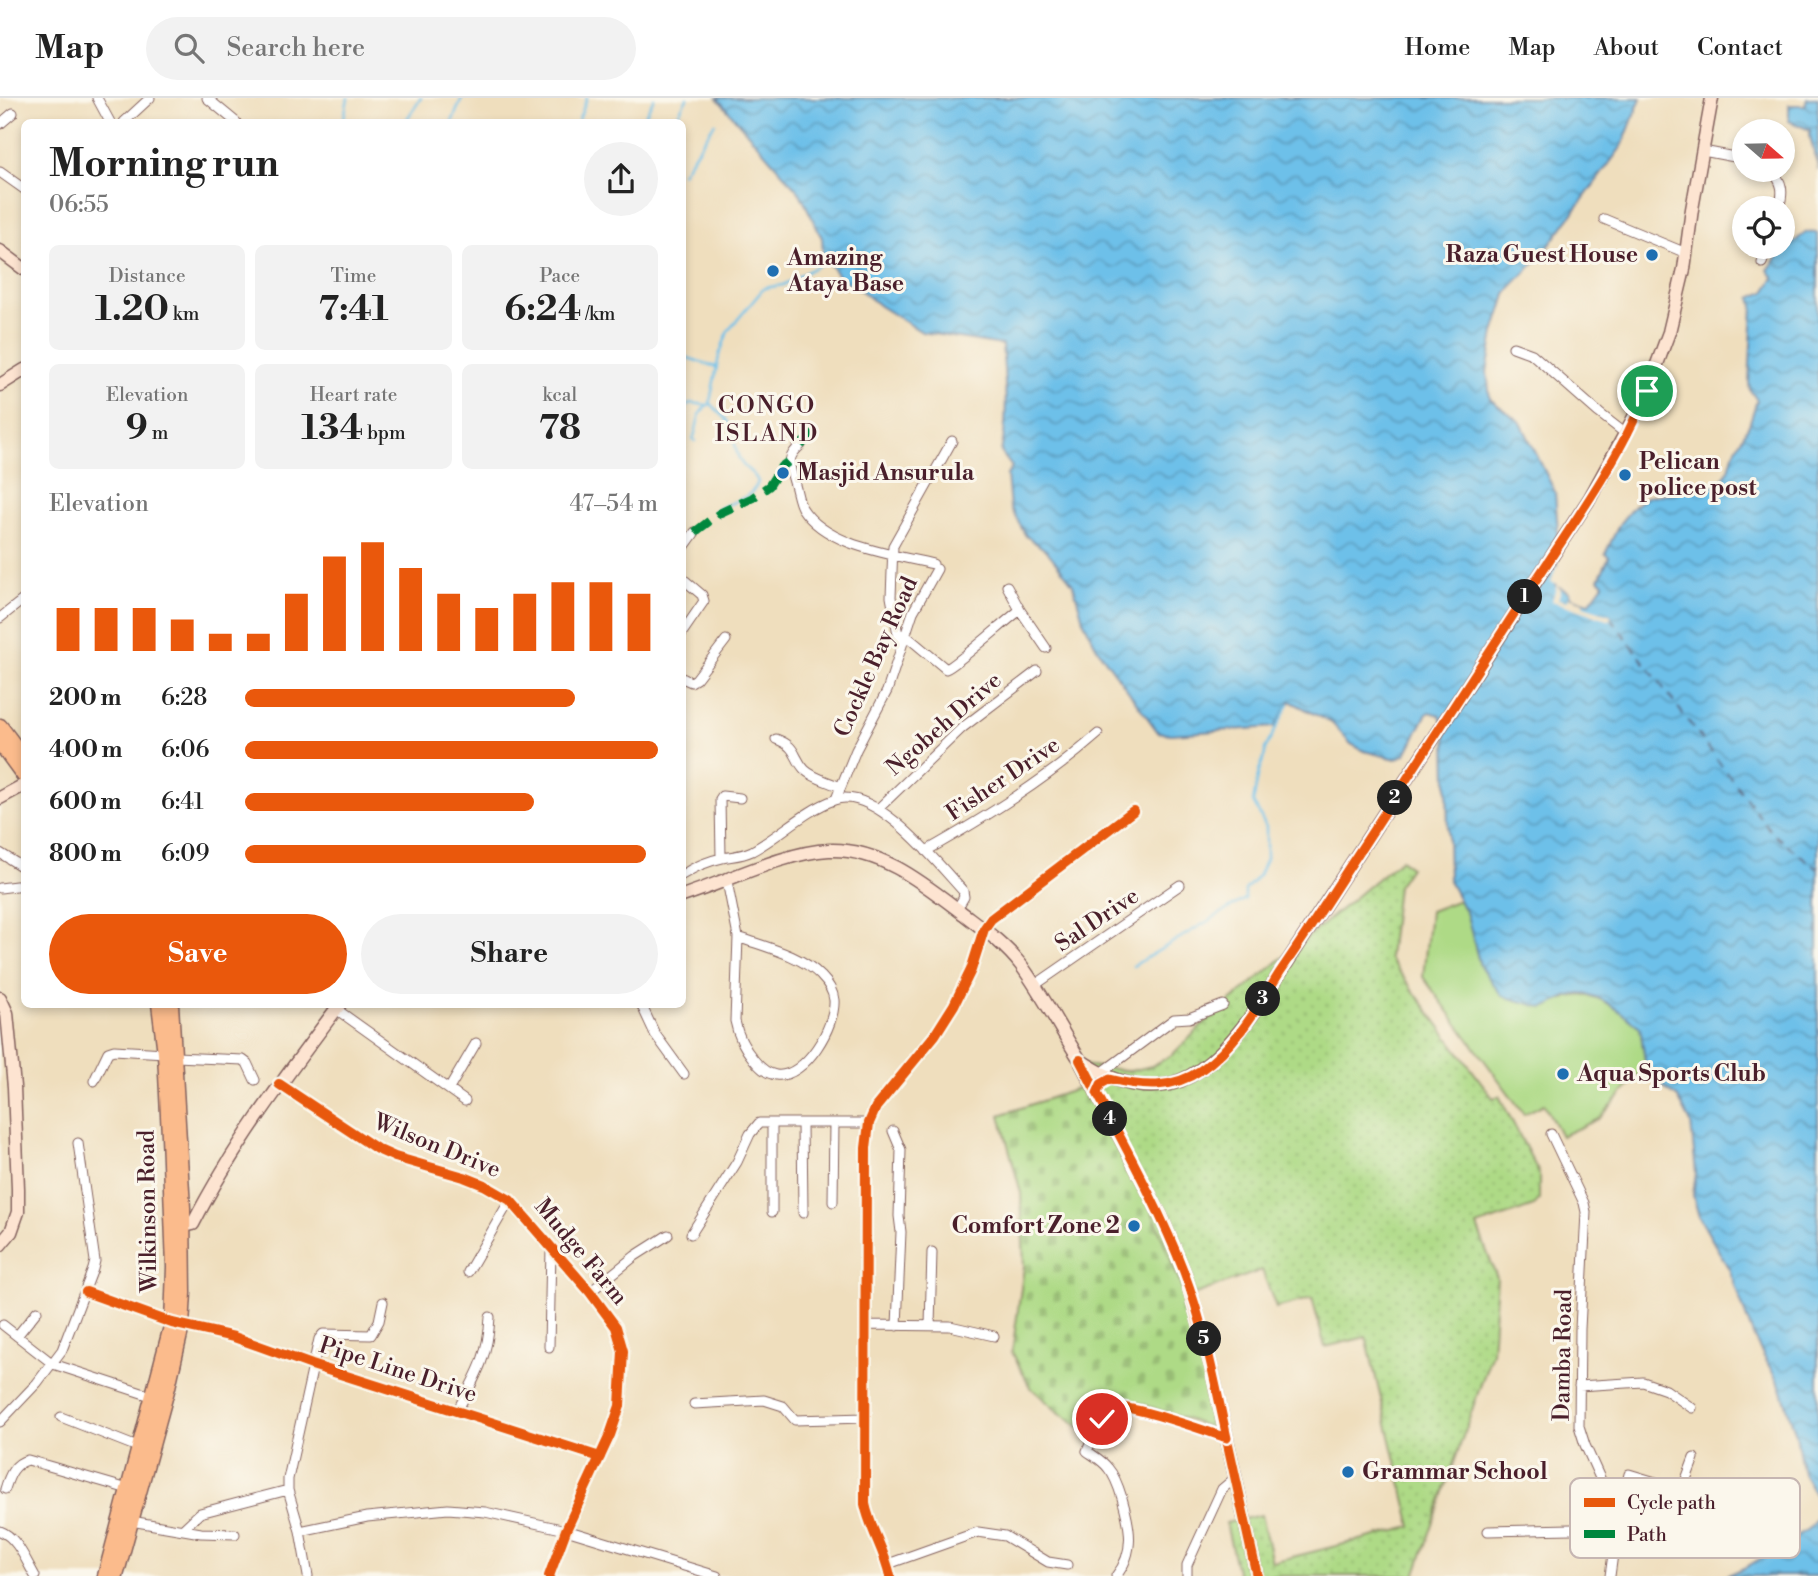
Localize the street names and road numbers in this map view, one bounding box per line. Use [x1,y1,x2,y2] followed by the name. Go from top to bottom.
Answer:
[828,573,924,741] street label: Cockle Bay Road
[881,666,1007,782] street label: Ngobeh Drive
[941,731,1065,827] street label: Fisher Drive
[1050,882,1144,958] street label: Sal Drive
[369,1107,505,1184] street label: Wilson Drive
[133,1130,163,1293] street label: Wilkinson Road
[528,1193,634,1311] street label: Mudge Farm
[1548,1289,1578,1421] street label: Damba Road
[315,1331,481,1409] street label: Pipe Line Drive

